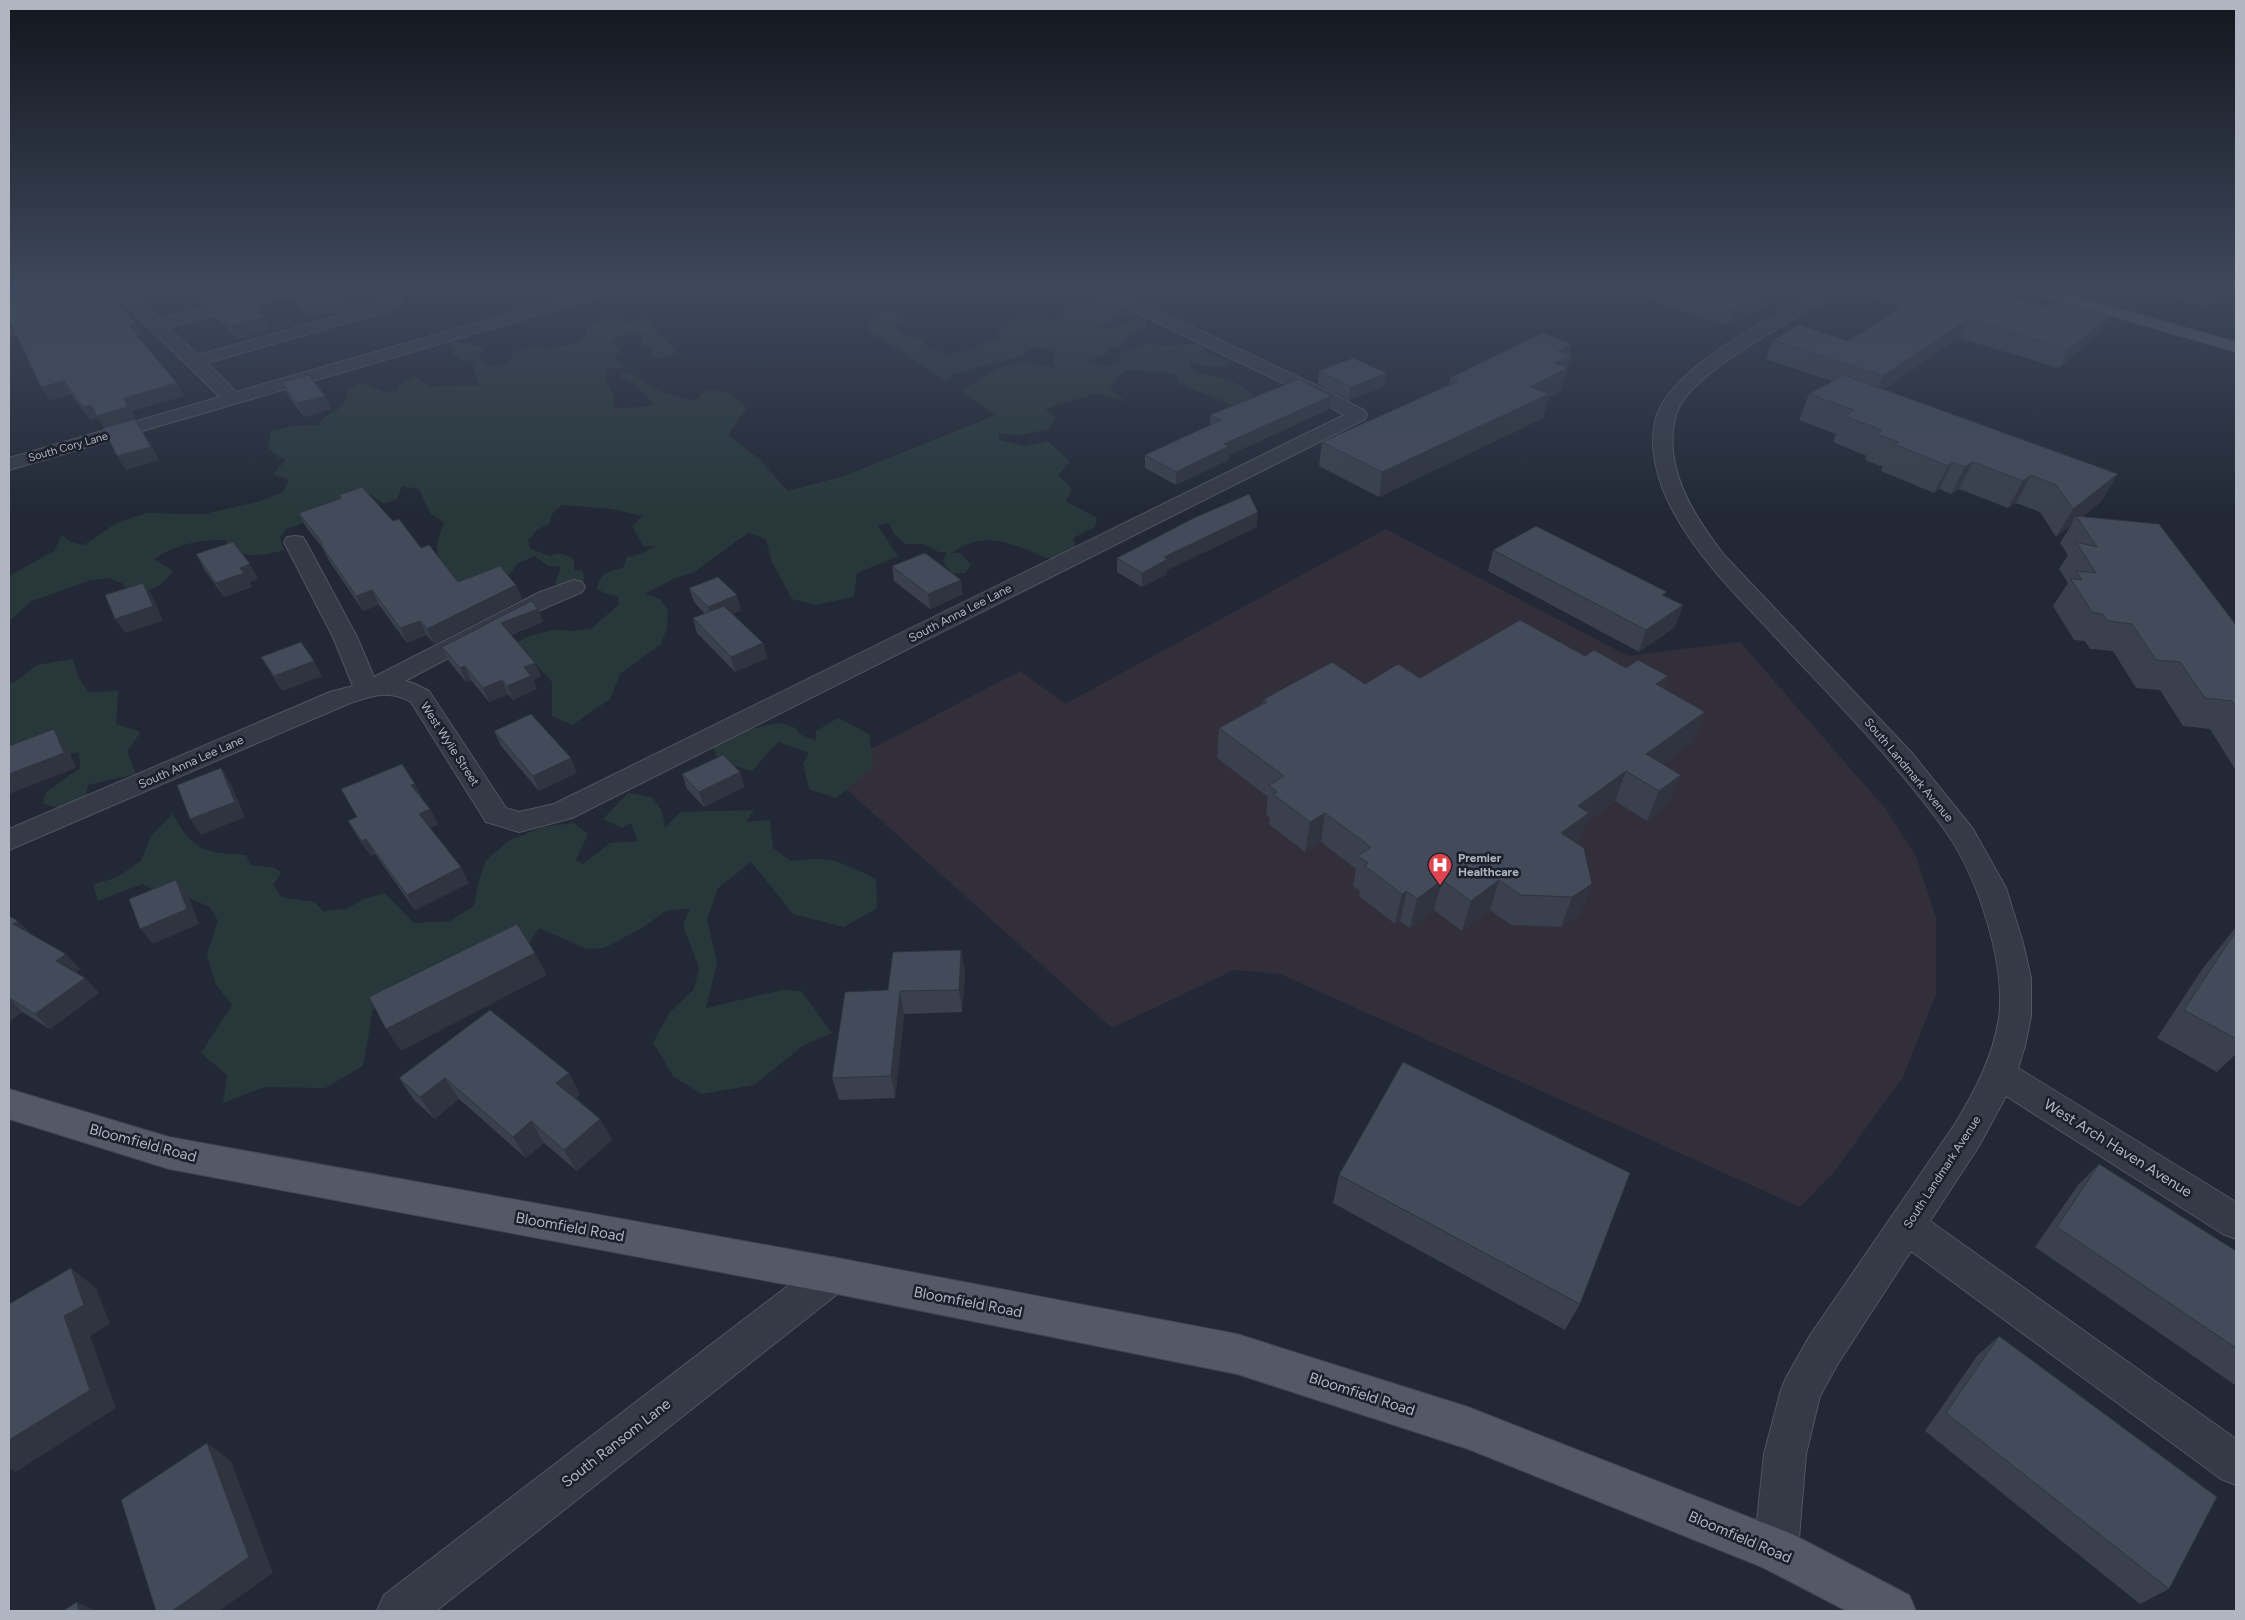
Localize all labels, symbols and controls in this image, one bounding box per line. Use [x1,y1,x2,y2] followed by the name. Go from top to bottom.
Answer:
[27,429,109,465] street label: South Cory Lane
[906,581,1014,645] street label: South Anna Lee Lane
[418,699,483,789] street label: West Wylie Street
[1862,715,1957,825] street label: South Landmark Avenue
[136,732,246,792] street label: South Anna Lee Lane
[1458,851,1519,879] place label: Premier Healthcare
[1427,852,1453,886] hospital icon: Premier Healthcare
[2041,1095,2195,1201] street label: West Arch Haven Avenue
[1900,1113,1984,1231] street label: South Landmark Avenue
[87,1120,199,1166] street label: Bloomfield Road
[514,1209,626,1245] street label: Bloomfield Road
[912,1283,1024,1321] street label: Bloomfield Road
[1307,1368,1417,1420] street label: Bloomfield Road
[558,1395,674,1491] street label: South Ransom Lane
[1686,1507,1794,1567] street label: Bloomfield Road

